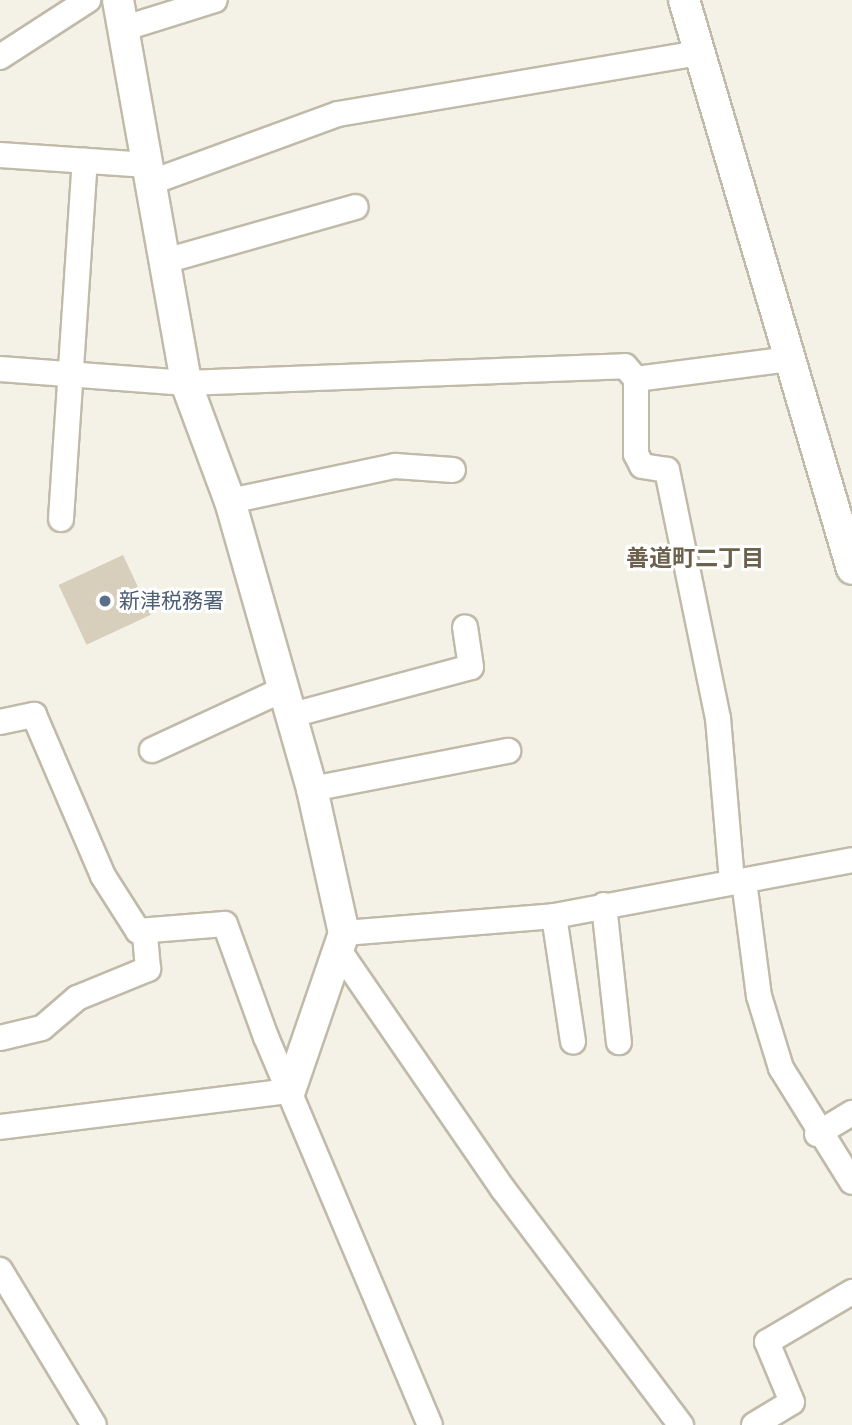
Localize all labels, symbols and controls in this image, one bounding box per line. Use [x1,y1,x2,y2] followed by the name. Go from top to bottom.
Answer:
[626,545,764,573] district label: 善道町二丁目
[119,588,224,614] place label: 新津税務署
[97,593,113,609] marker: 新津税務署

